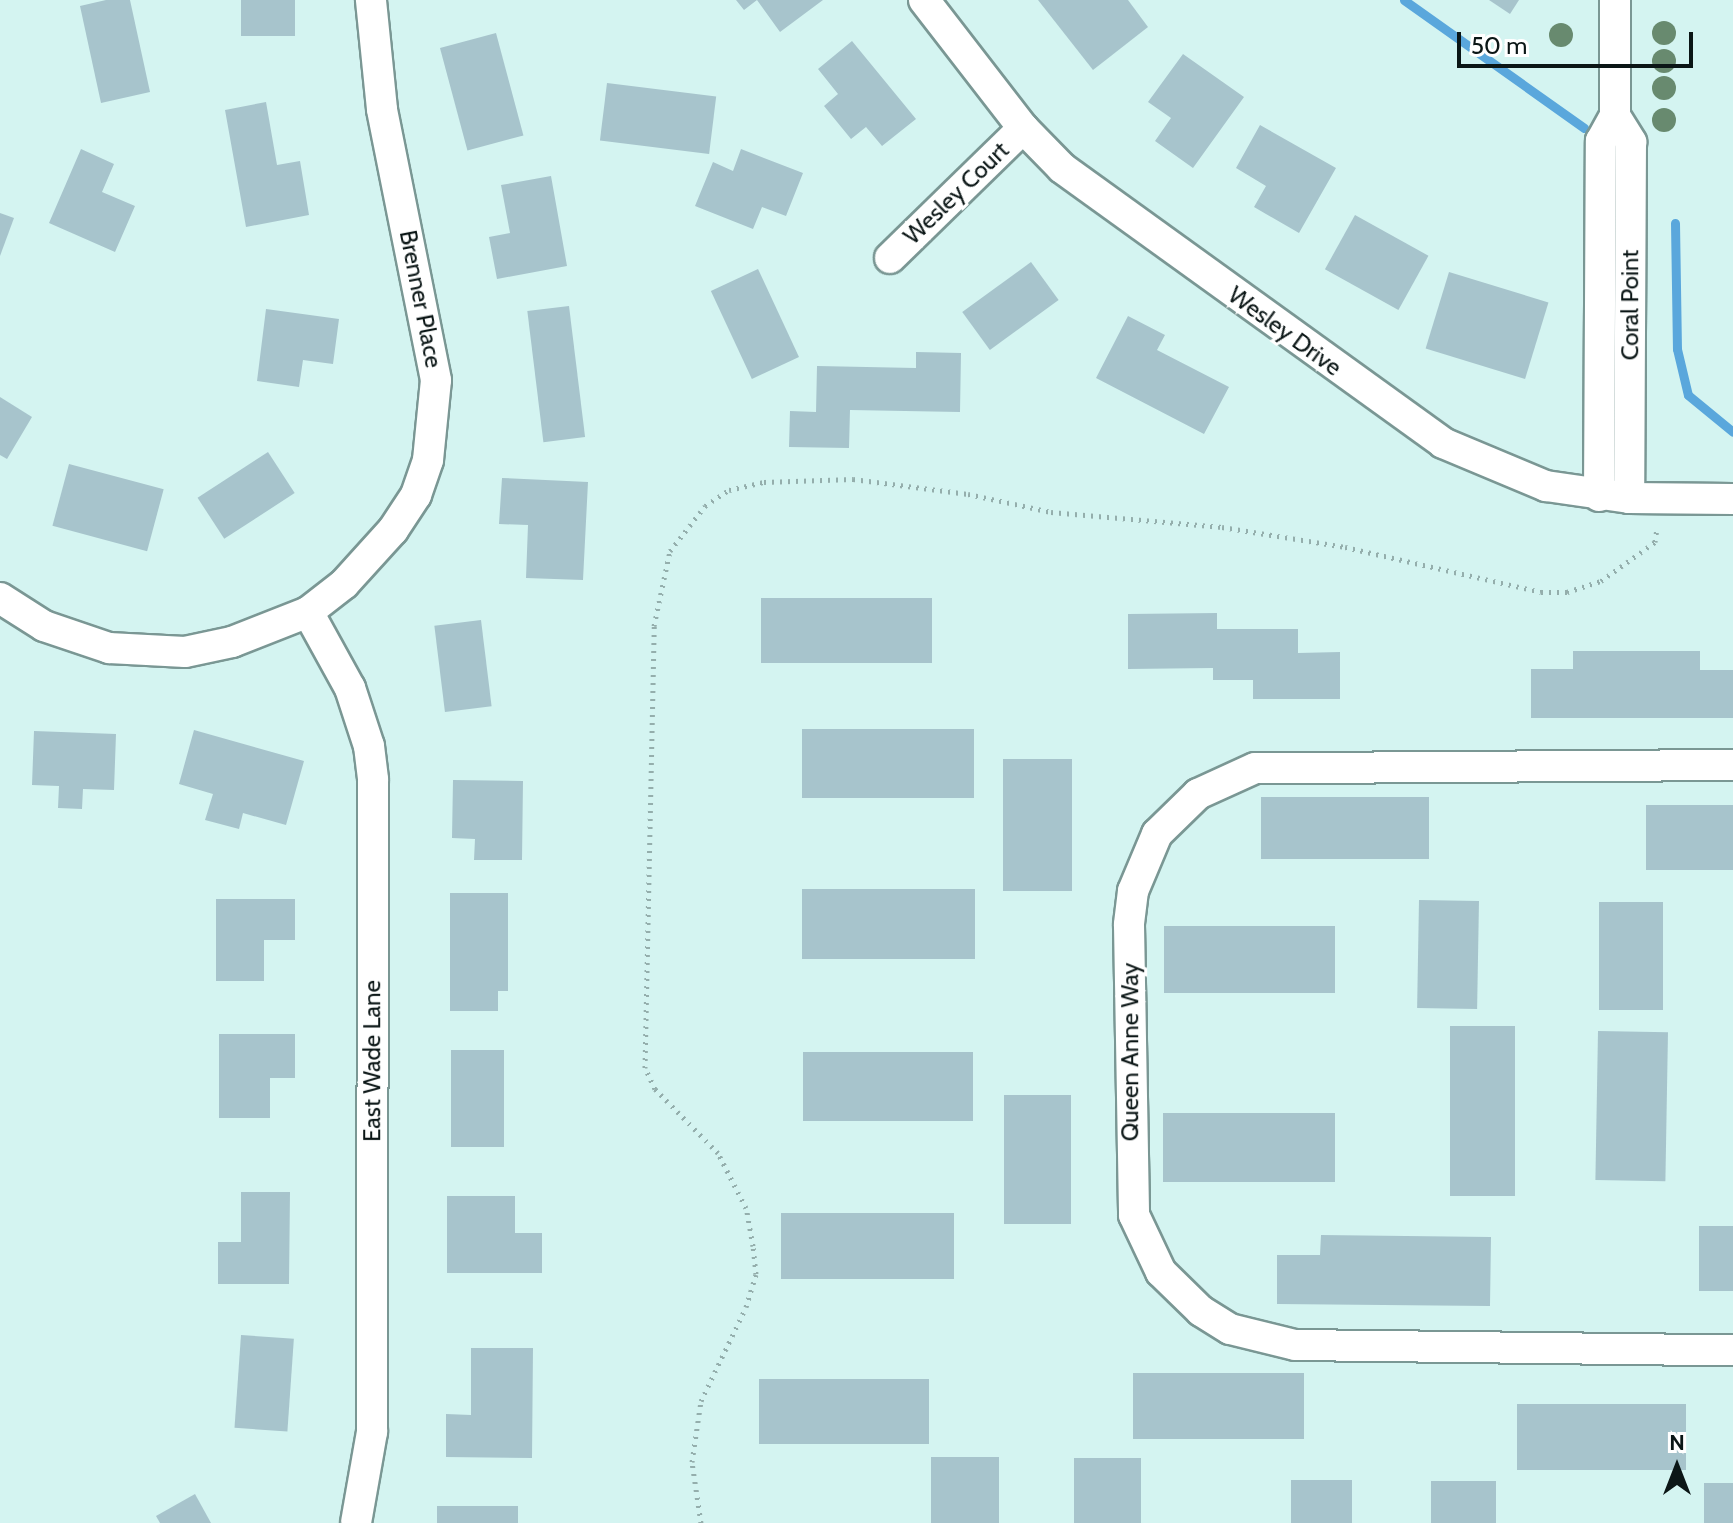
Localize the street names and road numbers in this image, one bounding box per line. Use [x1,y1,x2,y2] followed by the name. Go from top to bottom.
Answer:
[897,136,1015,250] street label: Wesley Court
[394,228,448,370] street label: Brenner Place
[1616,250,1644,360] street label: Coral Point
[1223,280,1347,382] street label: Wesley Drive
[1116,963,1144,1141] street label: Queen Anne Way
[358,980,386,1142] street label: East Wade Lane

